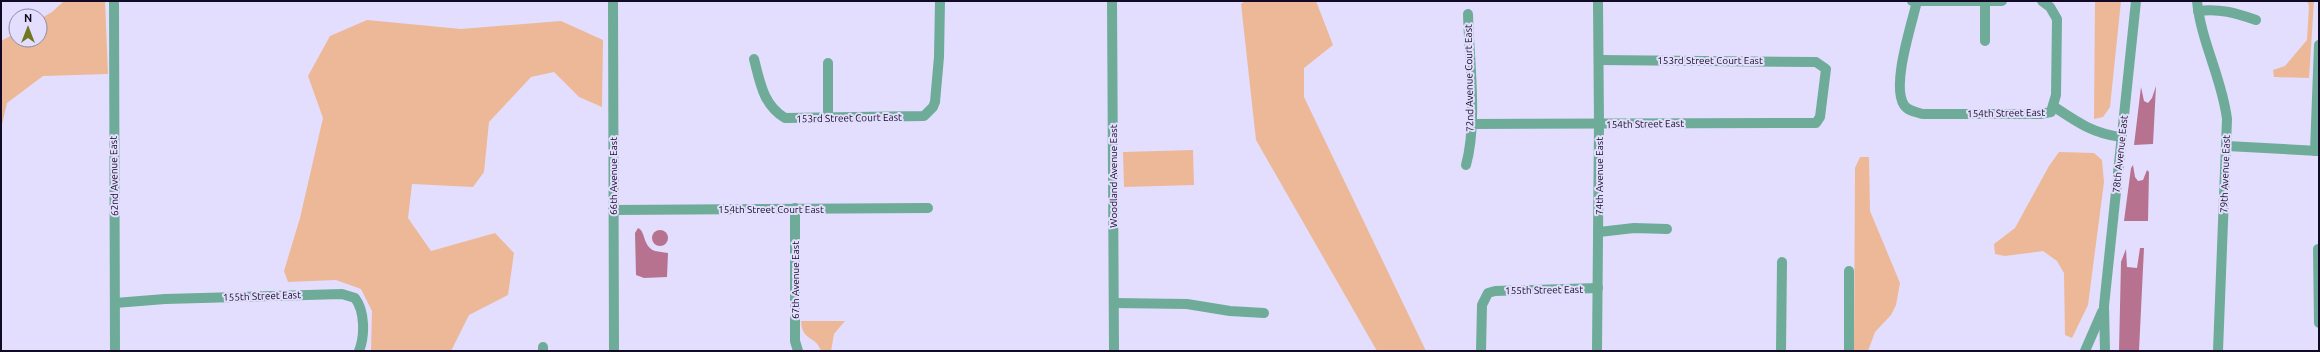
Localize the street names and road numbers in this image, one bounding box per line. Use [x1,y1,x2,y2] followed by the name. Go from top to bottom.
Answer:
[1463,24,1475,132] street label: 72nd Avenue Court East
[1657,55,1763,66] street label: 153rd Street Court East
[1967,107,2045,119] street label: 154th Street East
[796,112,902,124] street label: 153rd Street Court East
[2110,114,2130,193] street label: 78th Avenue East
[1606,118,1684,130] street label: 154th Street East
[1108,124,1119,228] street label: Woodland Avenue East
[2218,135,2232,213] street label: 79th Avenue East
[108,136,120,216] street label: 62nd Avenue East
[608,137,619,215] street label: 66th Avenue East
[1594,137,1605,215] street label: 74th Avenue East
[718,204,824,215] street label: 154th Street Court East
[790,241,801,319] street label: 67th Avenue East
[1505,284,1583,296] street label: 155th Street East
[223,289,301,303] street label: 155th Street East

